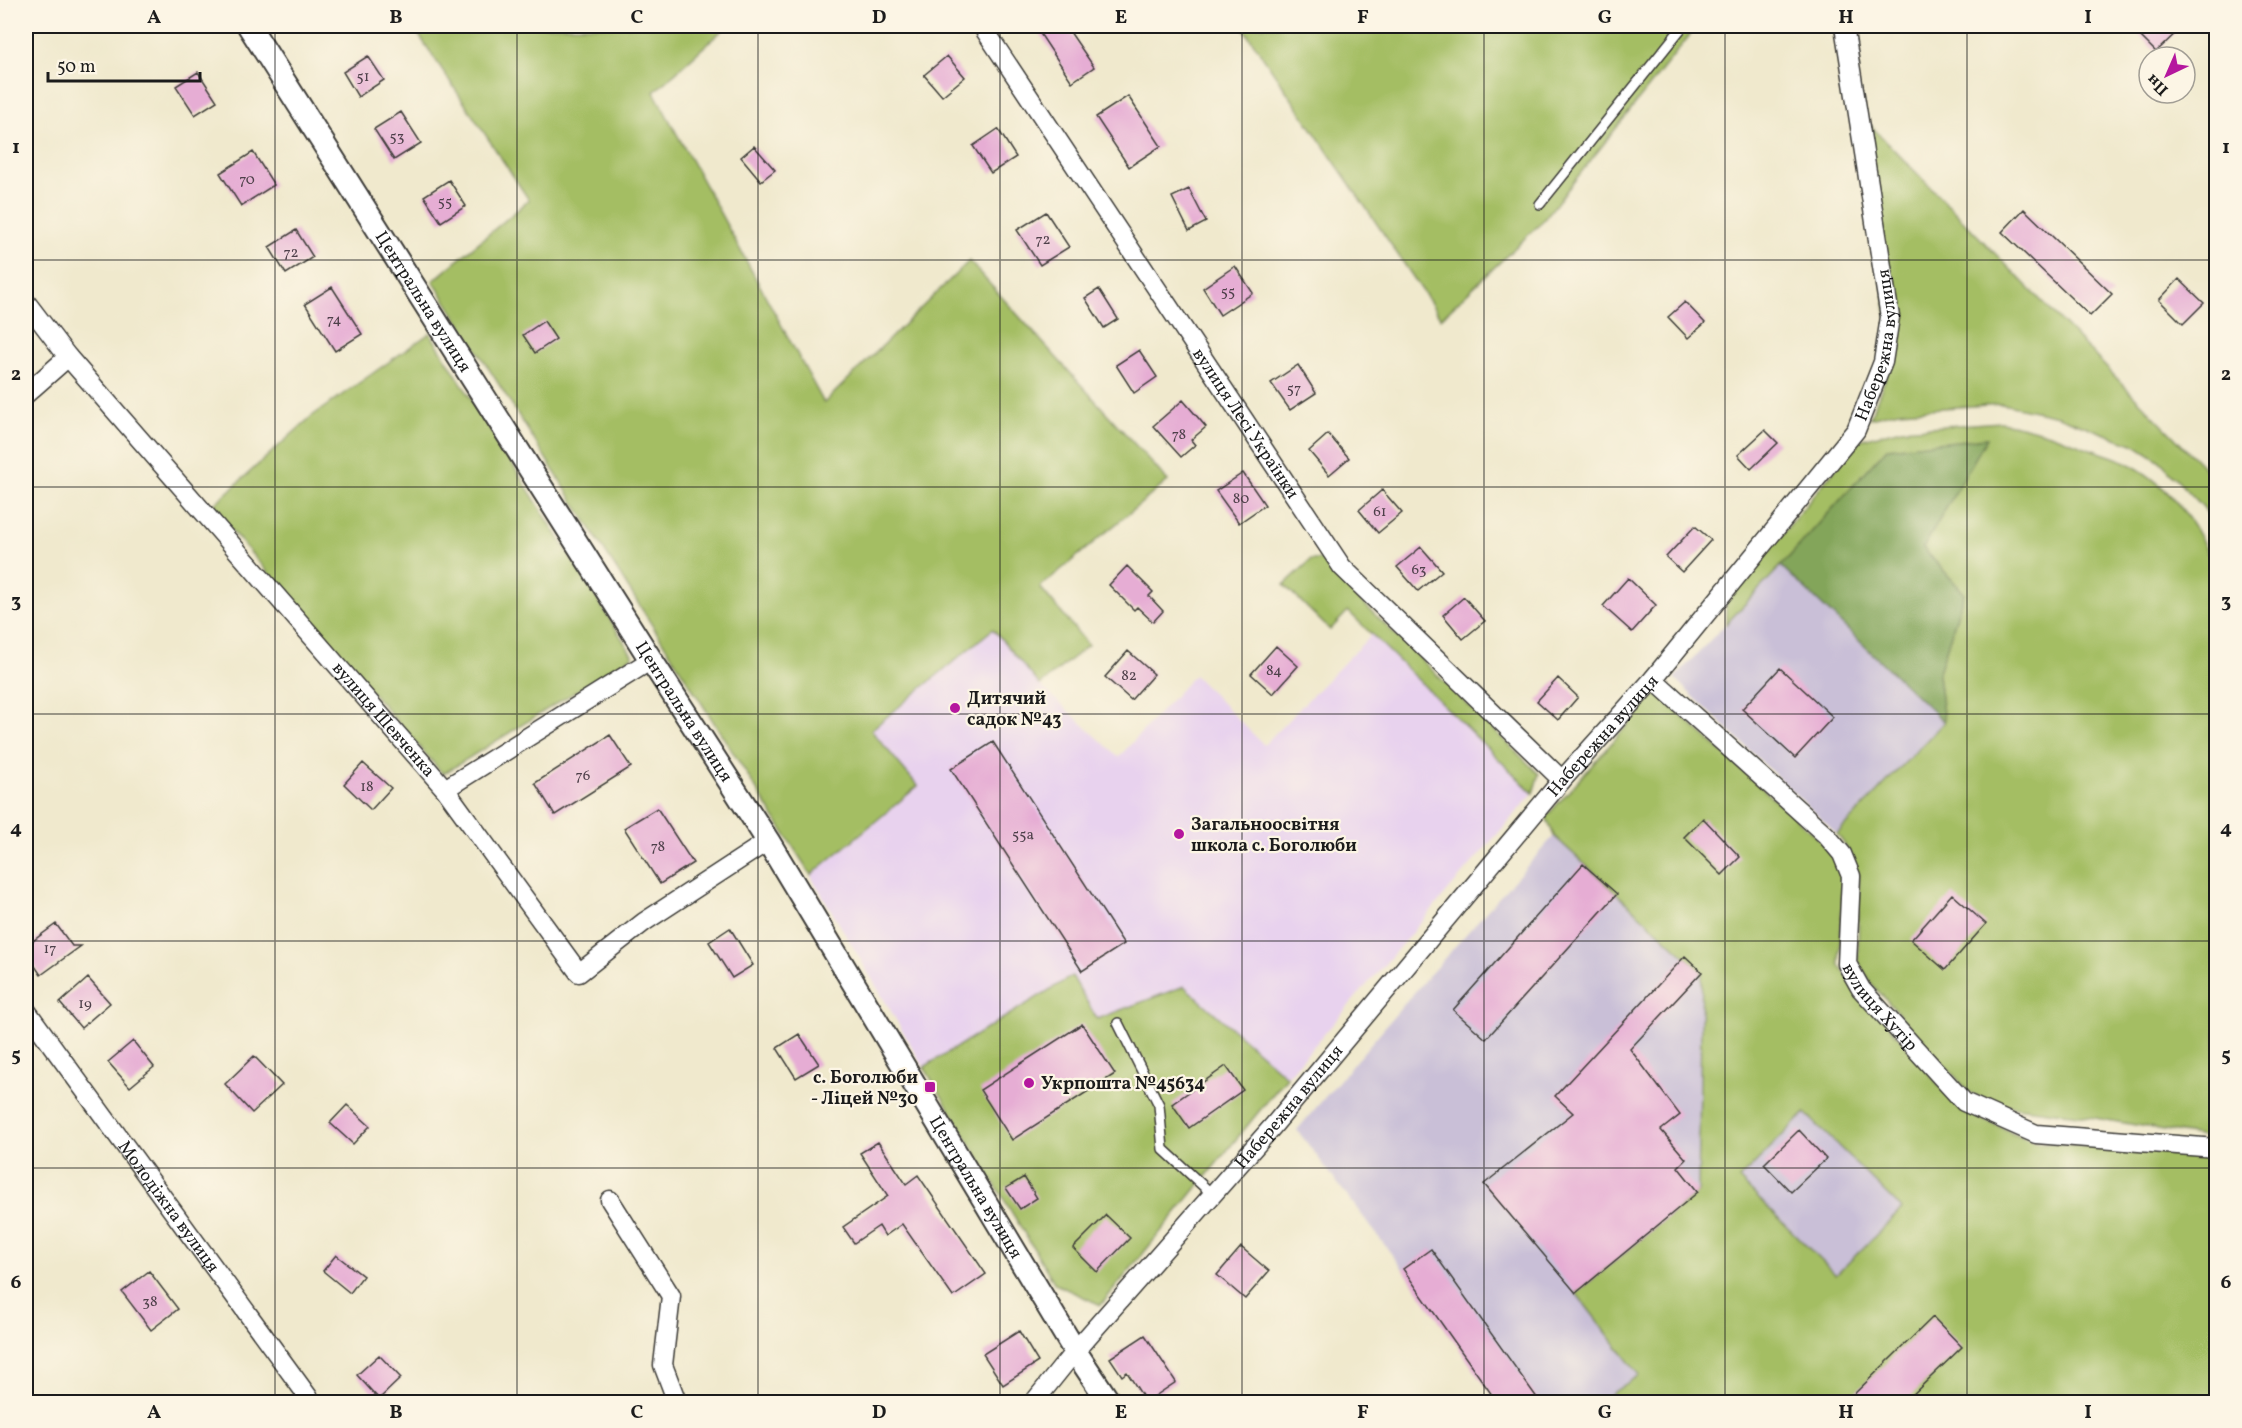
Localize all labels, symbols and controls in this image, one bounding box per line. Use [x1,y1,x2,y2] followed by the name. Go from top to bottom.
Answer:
[147,4,161,32] text: A
[389,4,403,32] text: B
[631,4,644,32] text: C
[872,4,886,32] text: D
[1115,4,1127,32] text: E
[1357,4,1369,32] text: F
[1598,4,1612,32] text: G
[1838,4,1854,32] text: H
[2084,4,2092,32] text: I
[48,45,200,83] scale bar
[2137,45,2197,105] north arrow
[57,55,96,80] text: 50 m
[356,67,370,88] house number: 51
[2142,69,2174,100] text: Пн
[390,127,404,148] house number: 53
[12,134,20,162] text: 1
[2222,134,2230,162] text: 1
[239,170,255,191] house number: 70
[438,192,452,213] house number: 55
[368,227,477,378] street label: Центральна вулиця
[1035,230,1051,251] house number: 72
[283,243,299,264] house number: 72
[1850,267,1904,425] street label: Набережна вулиця
[1221,282,1235,303] house number: 55
[327,310,341,331] house number: 74
[1186,343,1304,504] street label: вулиця Лесі Українки
[11,361,21,389] text: 2
[2221,361,2231,389] text: 2
[1287,379,1301,400] house number: 57
[1172,425,1186,446] house number: 78
[1233,489,1249,510] house number: 80
[1373,502,1387,523] house number: 61
[1411,560,1427,581] house number: 63
[11,588,21,616] text: 3
[2221,588,2231,616] text: 3
[628,637,738,788] street label: Центральна вулиця
[326,657,440,783] street label: вулиця Шевченка
[1266,661,1282,682] house number: 84
[1121,666,1137,687] house number: 82
[1542,670,1665,803] street label: Набережна вулиця
[967,687,1061,733] place label: Дитячий садок №43
[948,701,962,715] marker: Дитячий садок №43
[576,766,590,787] house number: 76
[360,777,374,798] house number: 18
[1191,813,1357,859] place label: Загальноосвітня школа с. Боголюби
[10,815,22,843] text: 4
[2220,815,2232,843] text: 4
[1012,825,1034,846] house number: 55а
[1172,827,1186,841] marker: Загальноосвітня школа с. Боголюби
[651,837,665,858] house number: 78
[43,939,57,960] house number: 17
[1835,959,1923,1057] street label: вулиця Хутір
[78,994,92,1015] house number: 19
[1230,1040,1350,1175] street label: Набережна вулиця
[11,1042,21,1070] text: 5
[2221,1042,2231,1070] text: 5
[811,1066,918,1112] place label: с. Боголюби - Ліцей №30
[1041,1072,1205,1097] place label: Укрпошта №45634
[1022,1076,1036,1090] marker: Укрпошта №45634
[923,1080,937,1094] marker: с. Боголюби - Ліцей №30
[922,1111,1028,1264] street label: Центральна вулиця
[111,1136,225,1278] street label: Молодіжна вулиця
[11,1269,22,1297] text: 6
[2221,1269,2232,1297] text: 6
[142,1292,158,1313] house number: 38
[147,1399,161,1427] text: A
[389,1399,403,1427] text: B
[631,1399,644,1427] text: C
[872,1399,886,1427] text: D
[1115,1399,1127,1427] text: E
[1357,1399,1369,1427] text: F
[1598,1399,1612,1427] text: G
[1838,1399,1854,1427] text: H
[2084,1399,2092,1427] text: I

